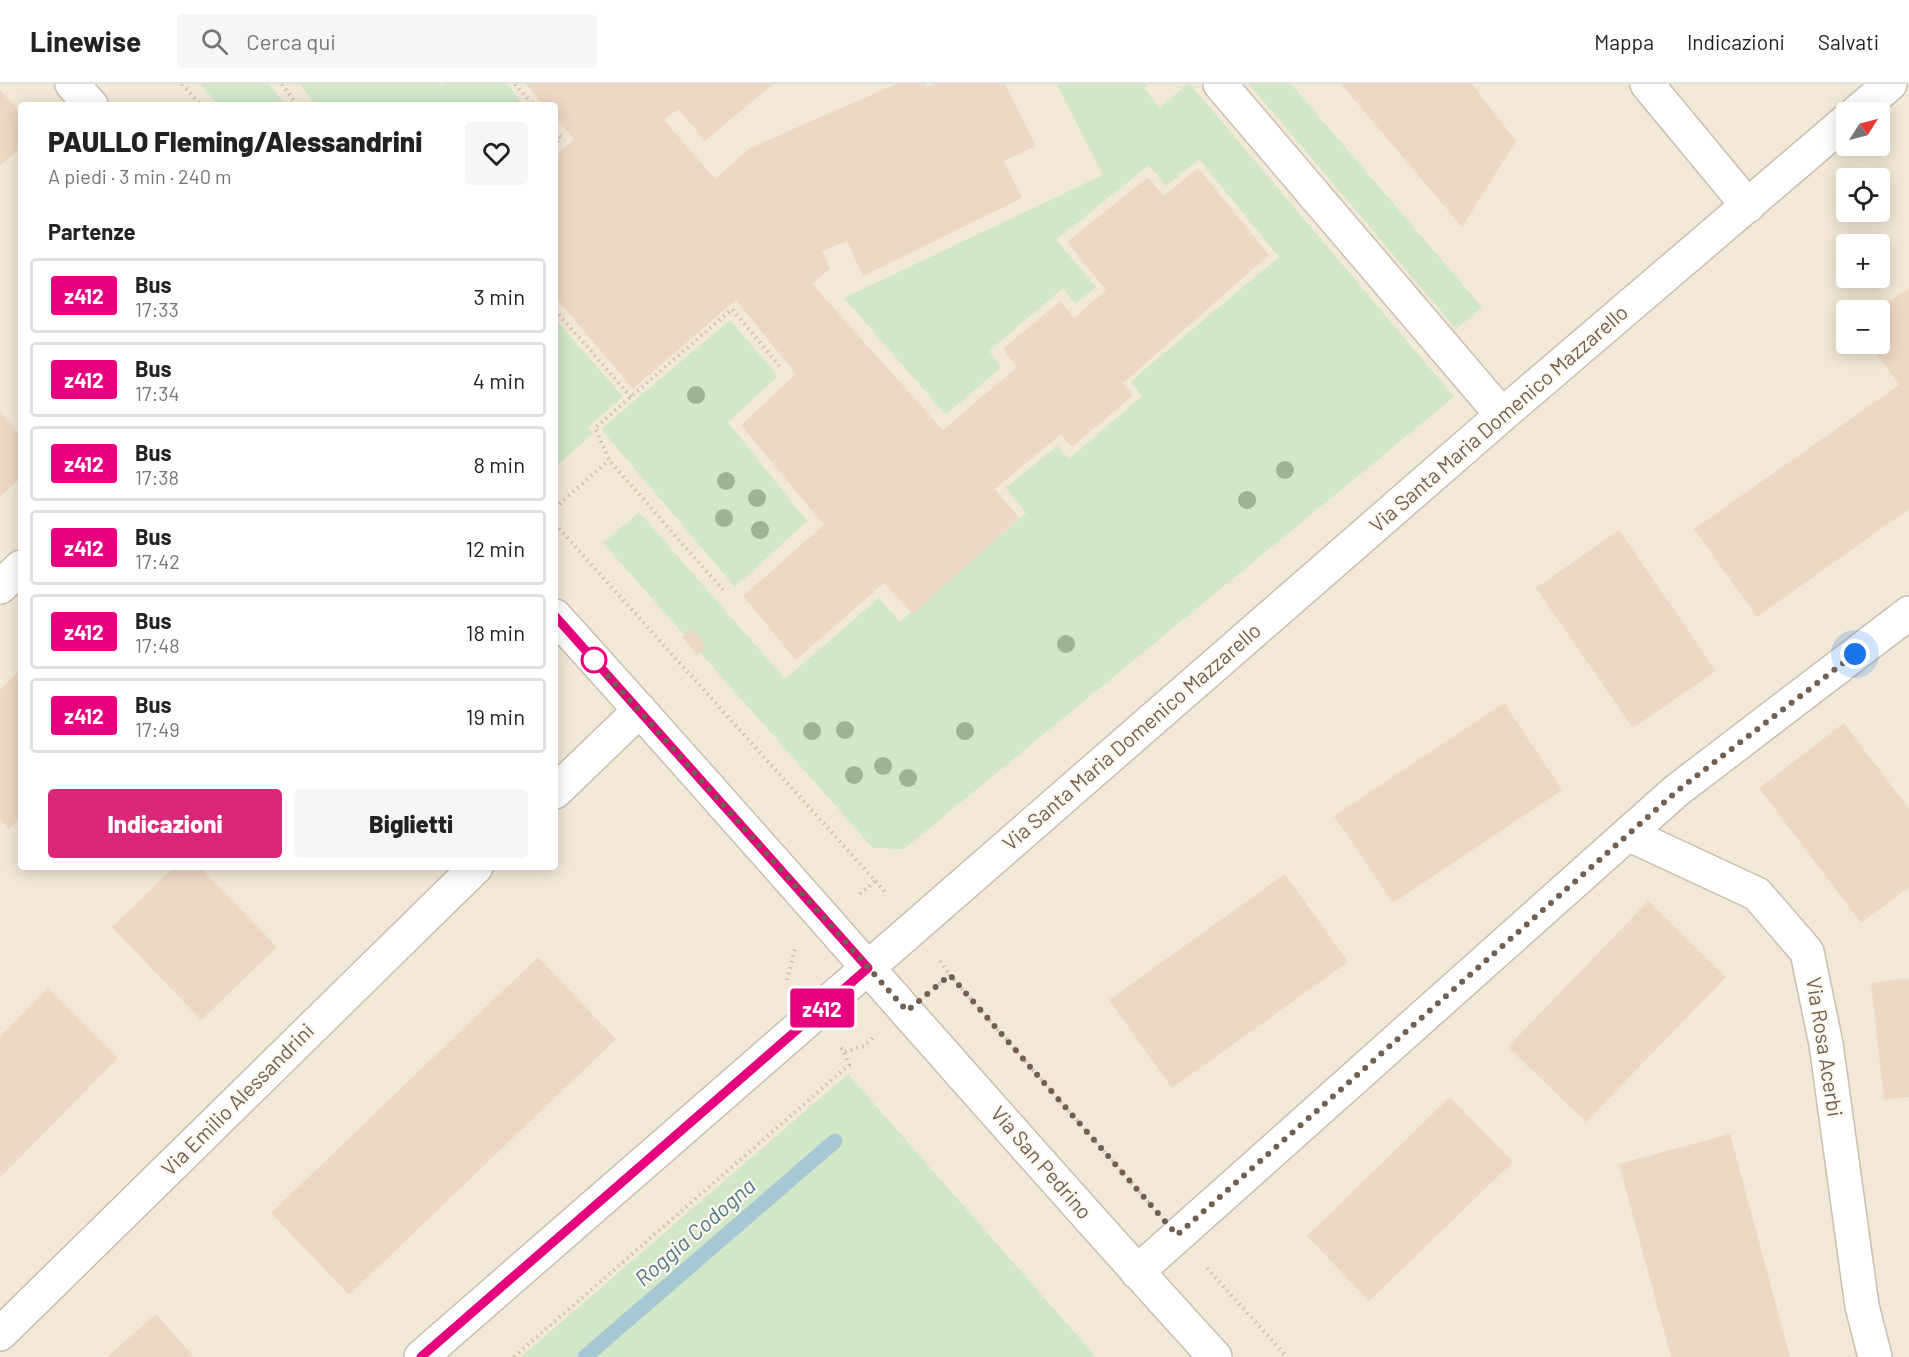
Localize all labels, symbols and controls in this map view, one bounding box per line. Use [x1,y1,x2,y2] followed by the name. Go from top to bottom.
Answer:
[177,14,597,68] search box
[30,24,141,58] text: Linewise
[198,25,231,58] icon: search
[246,28,336,54] text: Cerca qui
[1594,29,1654,54] text: Mappa
[1687,29,1785,54] text: Indicazioni
[1818,29,1879,54] text: Salvati
[1836,102,1890,156] north arrow
[1836,102,1890,354] map controls
[465,122,528,185] button: heart
[48,124,422,158] text: PAULLO Fleming/Alessandrini
[48,164,232,188] text: A piedi · 3 min · 240 m
[1836,168,1890,222] button: locate
[48,218,136,244] text: Partenze
[1836,234,1890,288] button: +
[135,271,172,297] text: Bus
[64,283,104,308] text: z412
[474,283,525,309] text: 3 min
[135,297,179,321] text: 17:33
[1364,299,1632,537] street label: Via Santa Maria Domenico Mazzarello
[1836,300,1890,354] button: −
[135,355,172,381] text: Bus
[64,367,104,392] text: z412
[473,367,525,393] text: 4 min
[135,381,180,405] text: 17:34
[135,439,172,465] text: Bus
[64,451,104,476] text: z412
[473,451,525,477] text: 8 min
[135,465,179,489] text: 17:38
[135,523,172,549] text: Bus
[64,535,104,560] text: z412
[465,535,525,561] text: 12 min
[135,549,180,573] text: 17:42
[135,607,172,633] text: Bus
[997,617,1265,855] street label: Via Santa Maria Domenico Mazzarello
[64,619,104,644] text: z412
[466,619,525,645] text: 18 min
[135,633,180,657] text: 17:48
[1840,639,1870,669] your location
[581,647,607,673] unlabelled marker
[135,691,172,717] text: Bus
[64,703,104,728] text: z412
[466,703,525,729] text: 19 min
[135,717,180,741] text: 17:49
[48,789,282,858] button: Indicazioni
[294,789,528,858] button: Biglietti
[1802,975,1849,1118] street label: Via Rosa Acerbi
[780,988,864,1028] line badge: z412
[802,996,842,1021] text: z412
[155,1017,318,1180] street label: Via Emilio Alessandrini
[986,1100,1098,1224] street label: Via San Pedrino
[629,1172,760,1291] water label: Roggia Codogna

